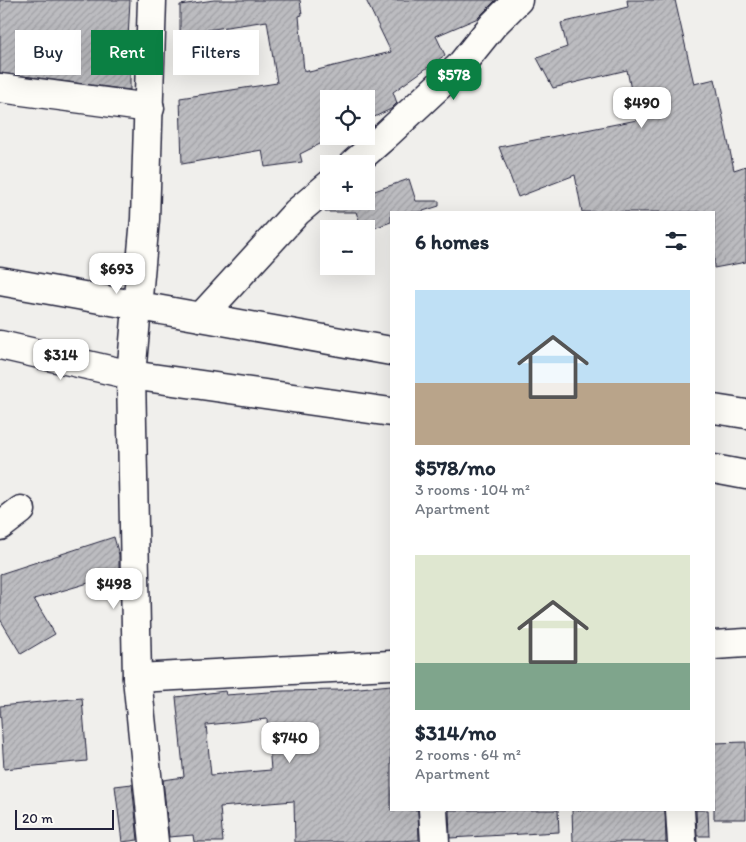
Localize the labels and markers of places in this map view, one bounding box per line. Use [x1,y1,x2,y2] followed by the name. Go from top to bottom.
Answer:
[424,58,484,101] pin: $578
[612,86,672,129] pin: $490
[87,252,147,295] pin: $693
[31,338,91,381] pin: $314
[84,568,144,610] pin: $498
[260,722,320,764] pin: $740

